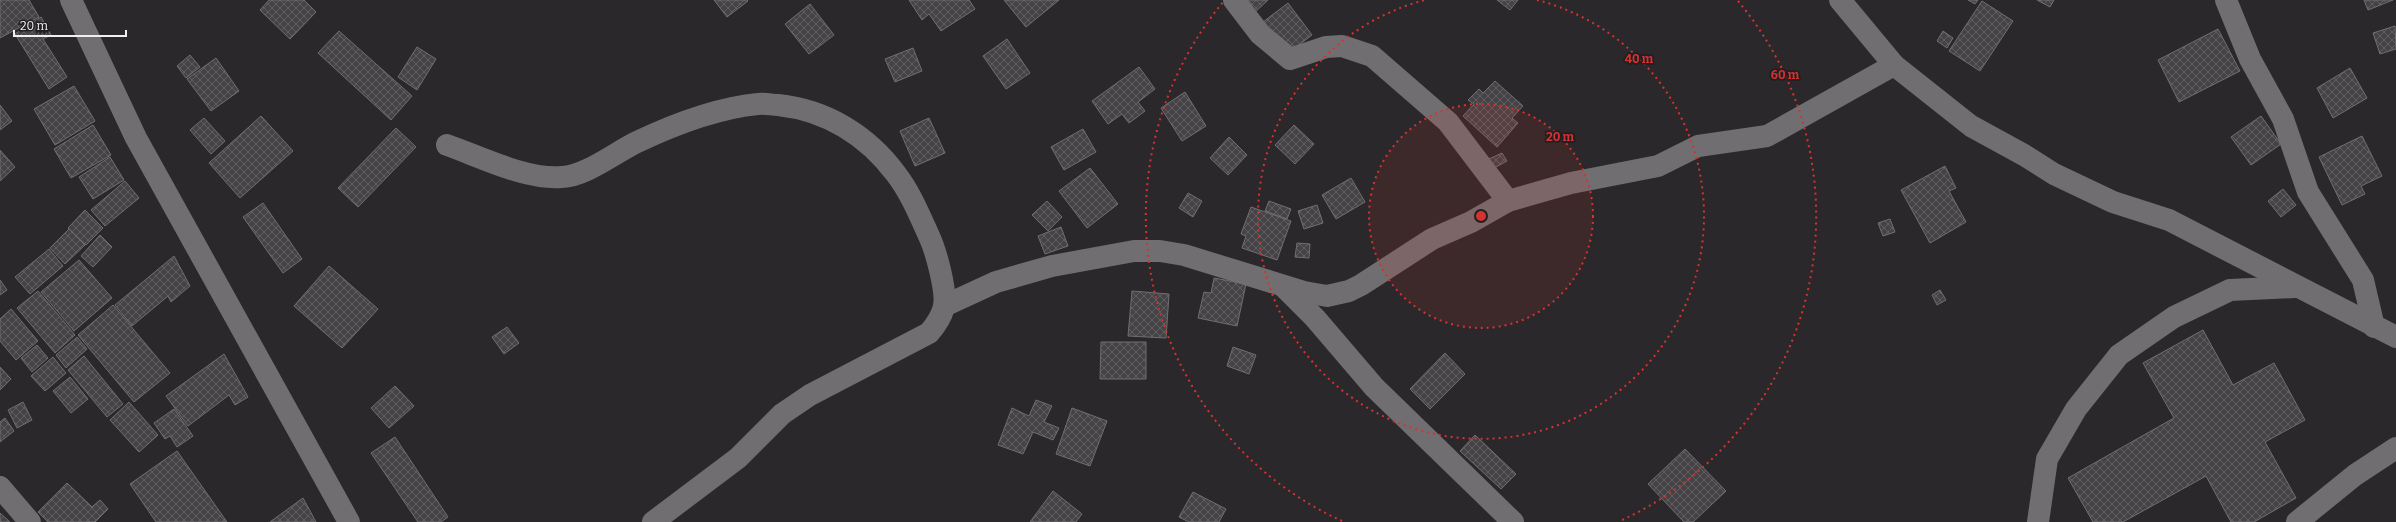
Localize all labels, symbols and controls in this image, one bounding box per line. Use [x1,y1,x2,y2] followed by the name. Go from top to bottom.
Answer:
[14,12,126,38] scale bar
[20,19,49,33] text: 20 m
[1625,52,1654,66] text: 40 m
[1771,68,1800,82] text: 60 m
[1546,130,1575,144] text: 20 m
[1474,209,1488,223] centre of rings

